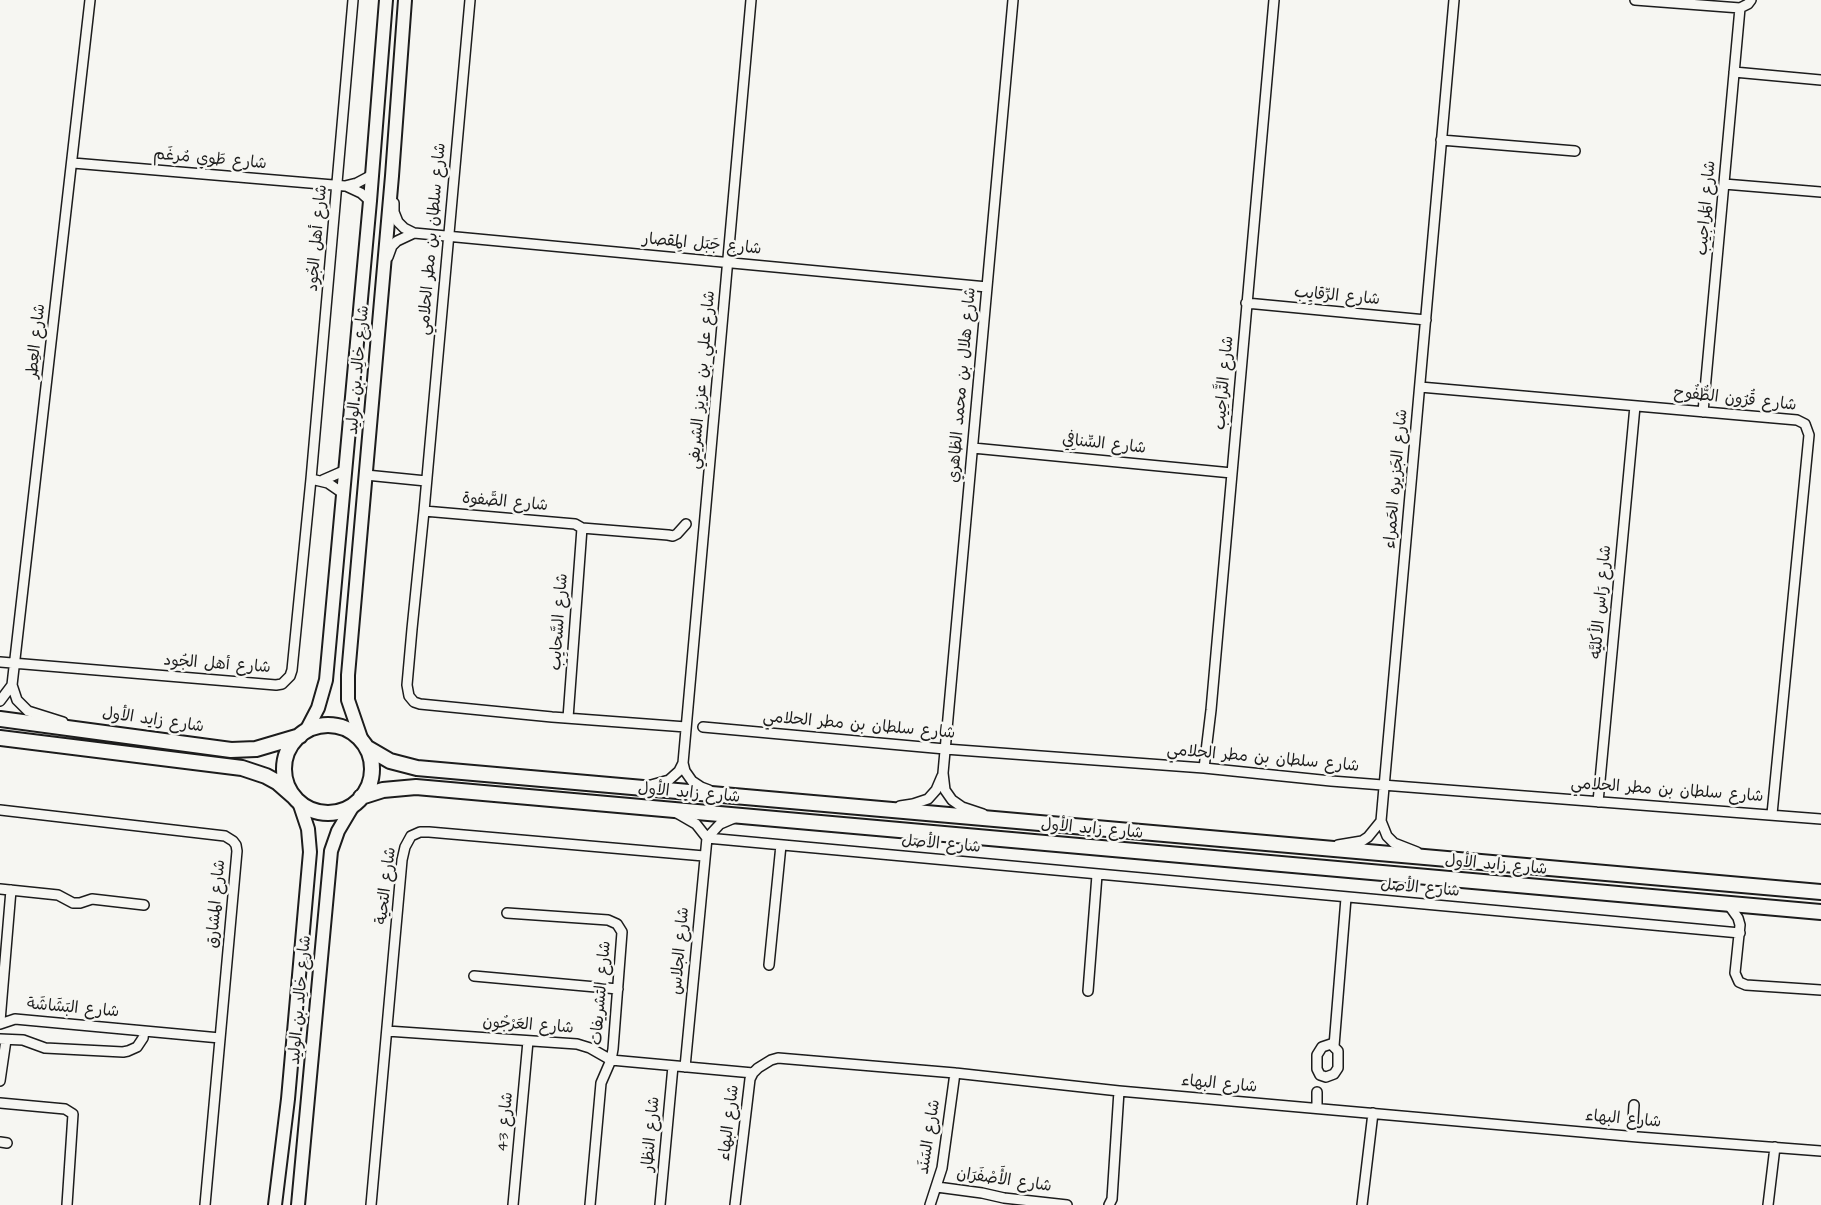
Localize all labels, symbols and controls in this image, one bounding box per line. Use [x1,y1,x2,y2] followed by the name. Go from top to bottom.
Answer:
[415,142,451,336] street label: شارع سلطان بن مطر الحلامي
[152,145,268,175] street label: شارع طَوي مُرغَم
[1693,160,1721,256] street label: شارع المَراجِيب
[304,184,332,292] street label: شارع أهل الجُود
[642,230,762,260] street label: شارع جَبَل المِقصار
[1293,284,1381,310] street label: شارع الرِّقايِب
[945,286,981,484] street label: شارع هلال بن محمد الظاهري
[686,290,720,470] street label: شارع علي بن عزيز الشريفي
[24,303,50,379] street label: شارع العِطر
[344,304,374,436] street label: شارع خالِد بن الوليد
[1211,335,1239,431] street label: شارع التَّراحِيب
[1673,384,1797,416] street label: شارع قُرُون الطُّفُوح
[1381,408,1413,550] street label: شارع الجَزيره الحَمراء
[1061,431,1147,459] street label: شارع السِّنافِي
[461,490,549,516] street label: شارع الصَّفوة
[1587,544,1617,660] street label: شارع رَاس الأكليَّه
[547,573,573,671] street label: شارع السَّحايِب
[163,652,271,678] street label: شارع أهل الجُود
[101,704,205,738] street label: شارع زايد الأول
[762,708,956,744] street label: شارع سلطان بن مطر الحلامي
[1166,741,1360,777] street label: شارع سلطان بن مطر الحلامي
[1570,775,1764,807] street label: شارع سلطان بن مطر الحلامي
[637,780,741,808] street label: شارع زايد الأول
[1040,816,1144,844] street label: شارع زايد الأول
[901,832,981,858] street label: شارع الأصل
[373,846,401,926] street label: شارع التحية
[1444,852,1548,880] street label: شارع زايد الأول
[204,859,230,949] street label: شارع المشارق
[1380,876,1460,902] street label: شارع الأصل
[668,906,694,996] street label: شارع الجلاس
[286,934,316,1066] street label: شارع خالِد بن الوليد
[588,940,616,1046] street label: شارع التشريفات
[26,995,120,1023] street label: شارع البَشَاشَة
[482,1013,574,1039] street label: شارع العَرْجُون
[1180,1072,1258,1098] street label: شارع البهاء
[716,1084,744,1162] street label: شارع البهاء
[494,1091,518,1153] street label: شارع 43
[639,1096,665,1172] street label: شارع النظار
[915,1098,945,1176] street label: شارع السَنَد
[1584,1107,1662,1133] street label: شارع البهاء
[955,1165,1053,1197] street label: شارع الأَصْفَرَان

